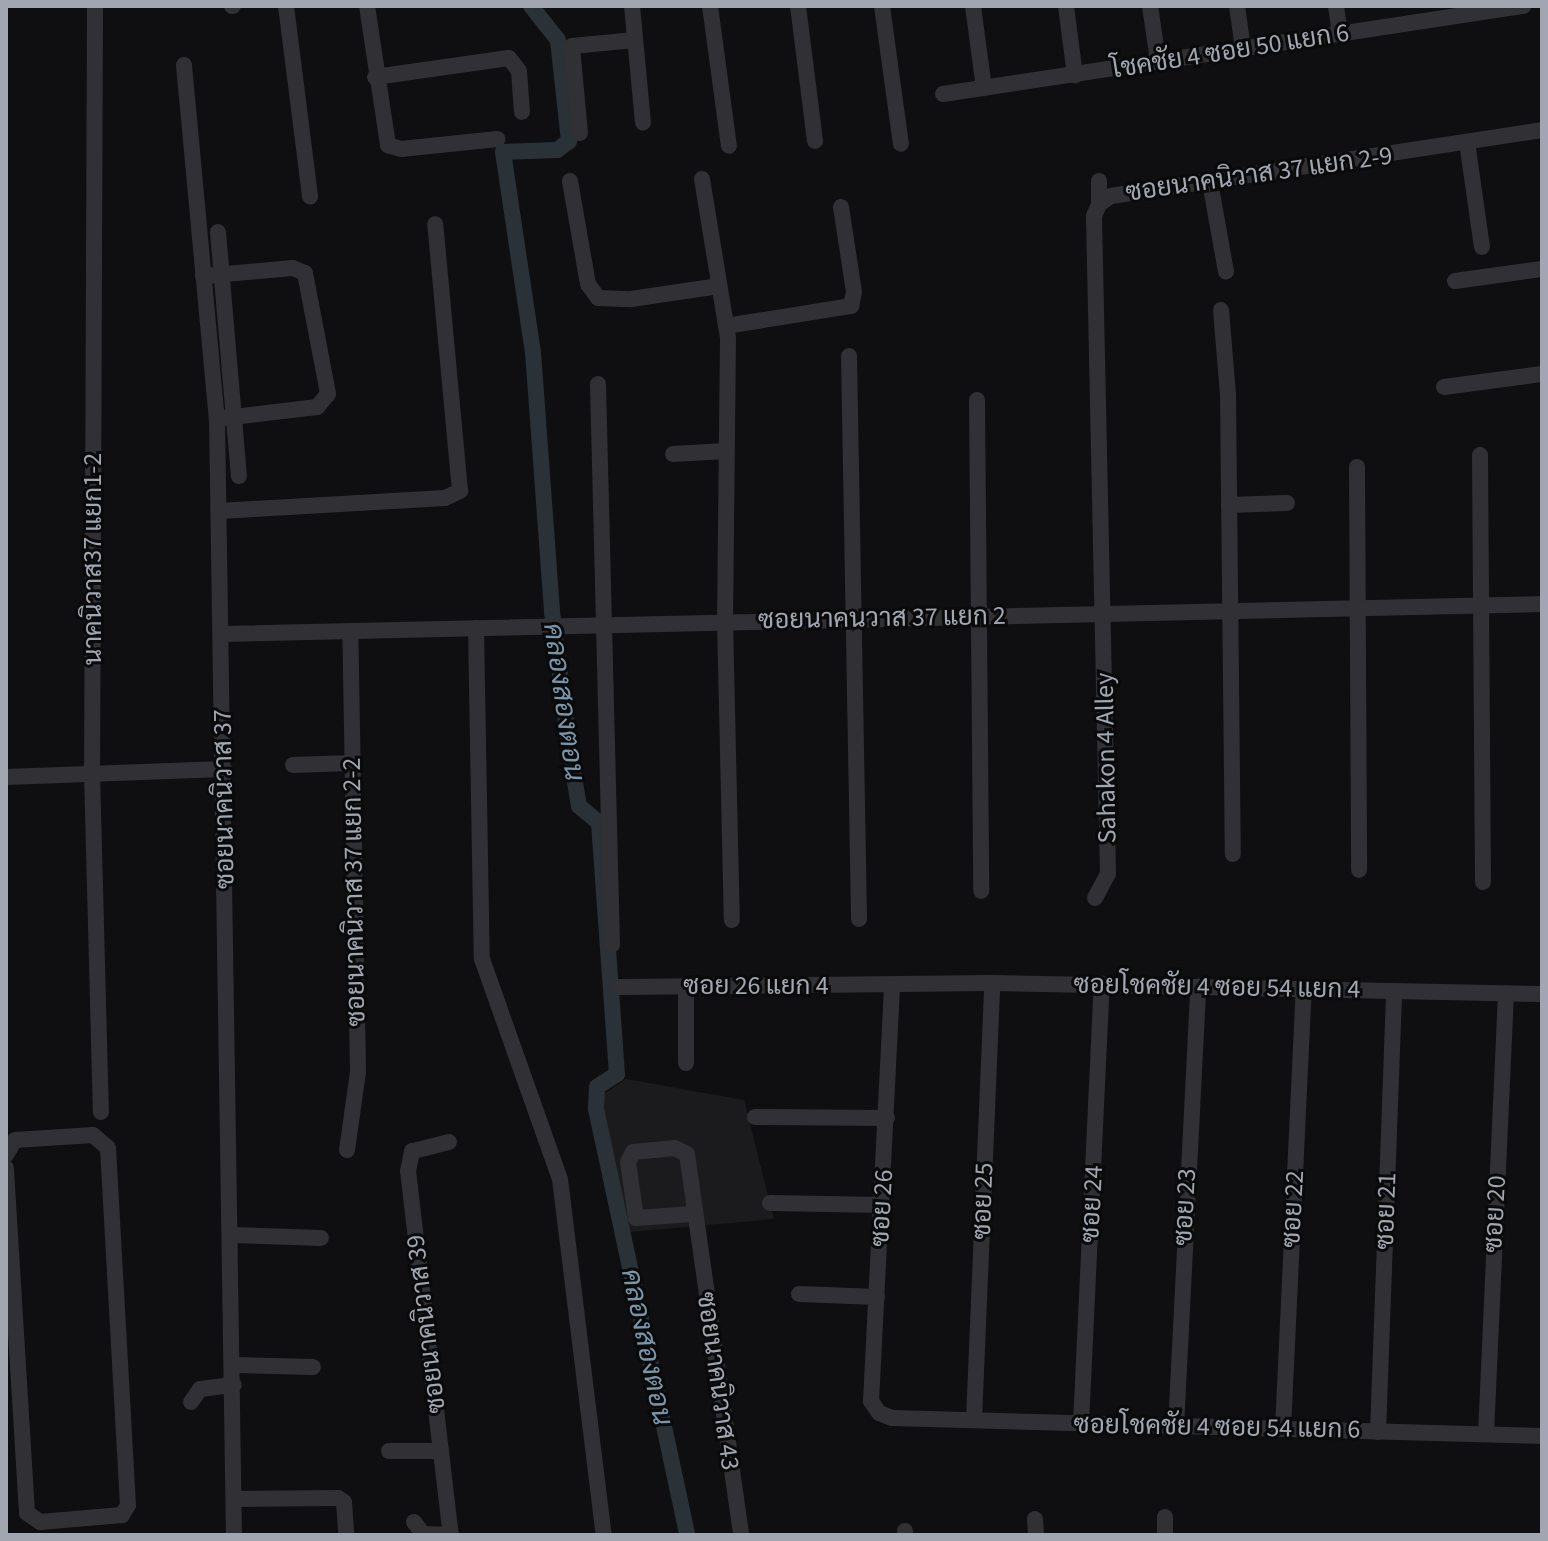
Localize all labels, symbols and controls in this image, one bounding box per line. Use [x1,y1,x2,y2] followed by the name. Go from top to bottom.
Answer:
[1109,17,1351,85] street label: โชคชัย 4 ซอย 50 แยก 6
[1124,140,1394,208] street label: ซอยนาคนิวาส 37 แยก 2-9
[77,453,109,665] street label: นาคนิวาส37 แยก1-2
[758,600,1006,636] street label: ซอยนาคนวาส 37 แยก 2
[536,621,592,783] water label: คลองสองตอน
[1089,672,1123,844] street label: Sahakon 4 Alley
[207,709,241,889] street label: ซอยนาคนิวาส 37
[336,757,372,1027] street label: ซอยนาคนิวาส 37 แยก 2-2
[1073,969,1361,1005] street label: ซอยโชคชัย 4 ซอย 54 แยก 4
[683,970,829,1002] street label: ซอย 26 แยก 4
[966,1162,1000,1240] street label: ซอย 25
[1074,1165,1110,1243] street label: ซอย 24
[1167,1168,1203,1246] street label: ซอย 23
[864,1169,900,1247] street label: ซอย 26
[1275,1170,1311,1248] street label: ซอย 22
[1369,1172,1403,1250] street label: ซอย 21
[1477,1175,1513,1253] street label: ซอย 20
[400,1233,452,1415] street label: ซอยนาคนิวาส 39
[614,1266,680,1428] water label: คลองสองตอน
[690,1290,746,1472] street label: ซอยนาคนิวาส 43
[1073,1409,1361,1445] street label: ซอยโชคชัย 4 ซอย 54 แยก 6

